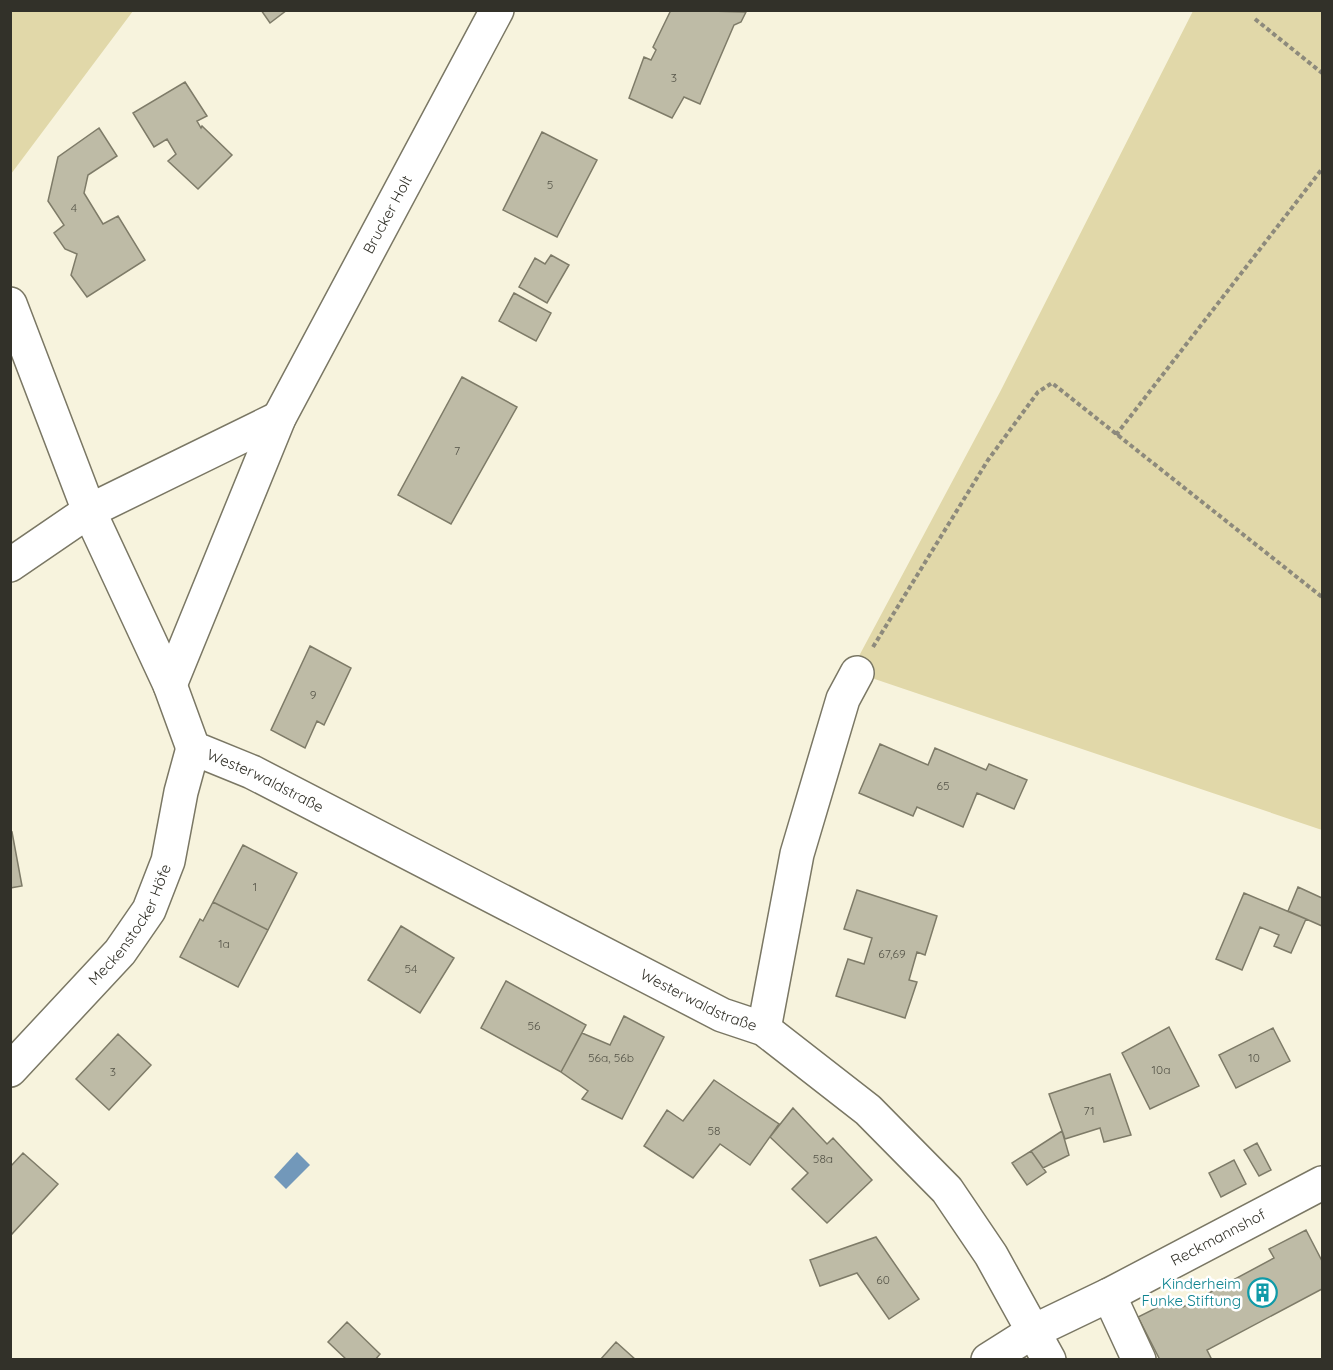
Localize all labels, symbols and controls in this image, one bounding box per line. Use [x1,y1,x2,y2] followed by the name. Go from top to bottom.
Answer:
[671,70,677,85] house number: 3
[359,172,416,257] street label: Brucker Holt
[547,177,553,192] house number: 5
[71,200,77,215] house number: 4
[454,443,460,458] house number: 7
[310,687,317,702] house number: 9
[204,745,327,816] street label: Westerwaldstraße
[937,778,950,793] house number: 65
[84,861,175,989] street label: Meckenstocker Höfe
[253,879,257,894] house number: 1
[218,936,230,951] house number: 1a
[878,946,906,961] house number: 67,69
[405,961,417,976] house number: 54
[637,964,759,1035] street label: Westerwaldstraße
[528,1018,541,1033] house number: 56
[588,1050,634,1065] house number: 56a, 56b
[1248,1050,1260,1065] house number: 10
[1152,1062,1170,1077] house number: 10a
[110,1064,116,1079] house number: 3
[1083,1103,1095,1118] house number: 71
[707,1123,721,1138] house number: 58
[813,1151,833,1166] house number: 58a
[1167,1204,1269,1270] street label: Reckmannshof
[876,1272,890,1287] house number: 60
[1141,1274,1241,1310] place label: Kinderheim Funke Stiftung
[1246,1277,1278,1309] building icon: Kinderheim Funke Stiftung

